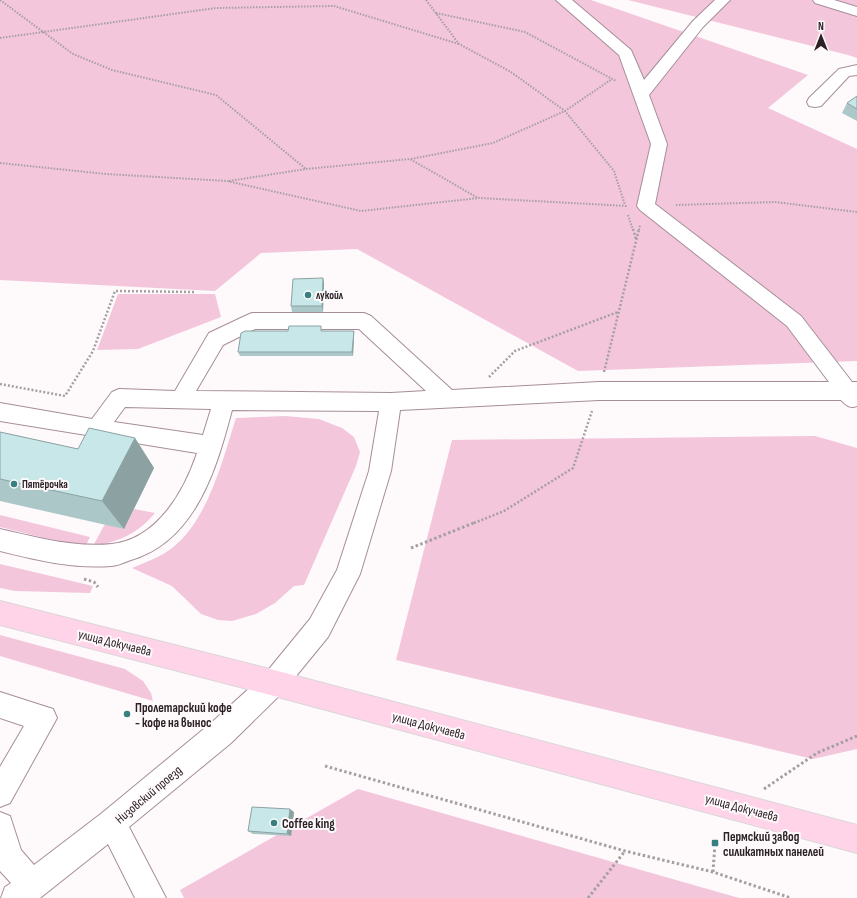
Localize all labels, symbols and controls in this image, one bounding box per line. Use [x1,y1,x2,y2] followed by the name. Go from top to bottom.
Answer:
[801,16,841,56] north arrow
[818,20,824,33] text: N
[316,289,344,302] place label: лукойл
[303,290,313,300] marker: лукойл
[22,478,68,491] place label: Пятёрочка
[9,479,19,489] marker: Пятёрочка
[76,626,153,660] street label: улица Докучаева
[135,700,232,731] place label: Пролетарский кофе - кофе на вынос
[122,709,132,719] marker: Пролетарский кофе - кофе на вынос
[391,709,467,743] street label: улица Докучаева
[112,762,185,827] street label: Низовский проезд
[704,791,780,825] street label: улица Докучаева
[282,816,335,832] place label: Coffee king
[269,818,279,828] marker: Coffee king
[723,829,824,860] place label: Пермский завод силикатных панелей
[710,838,720,848] marker: Пермский завод силикатных панелей

